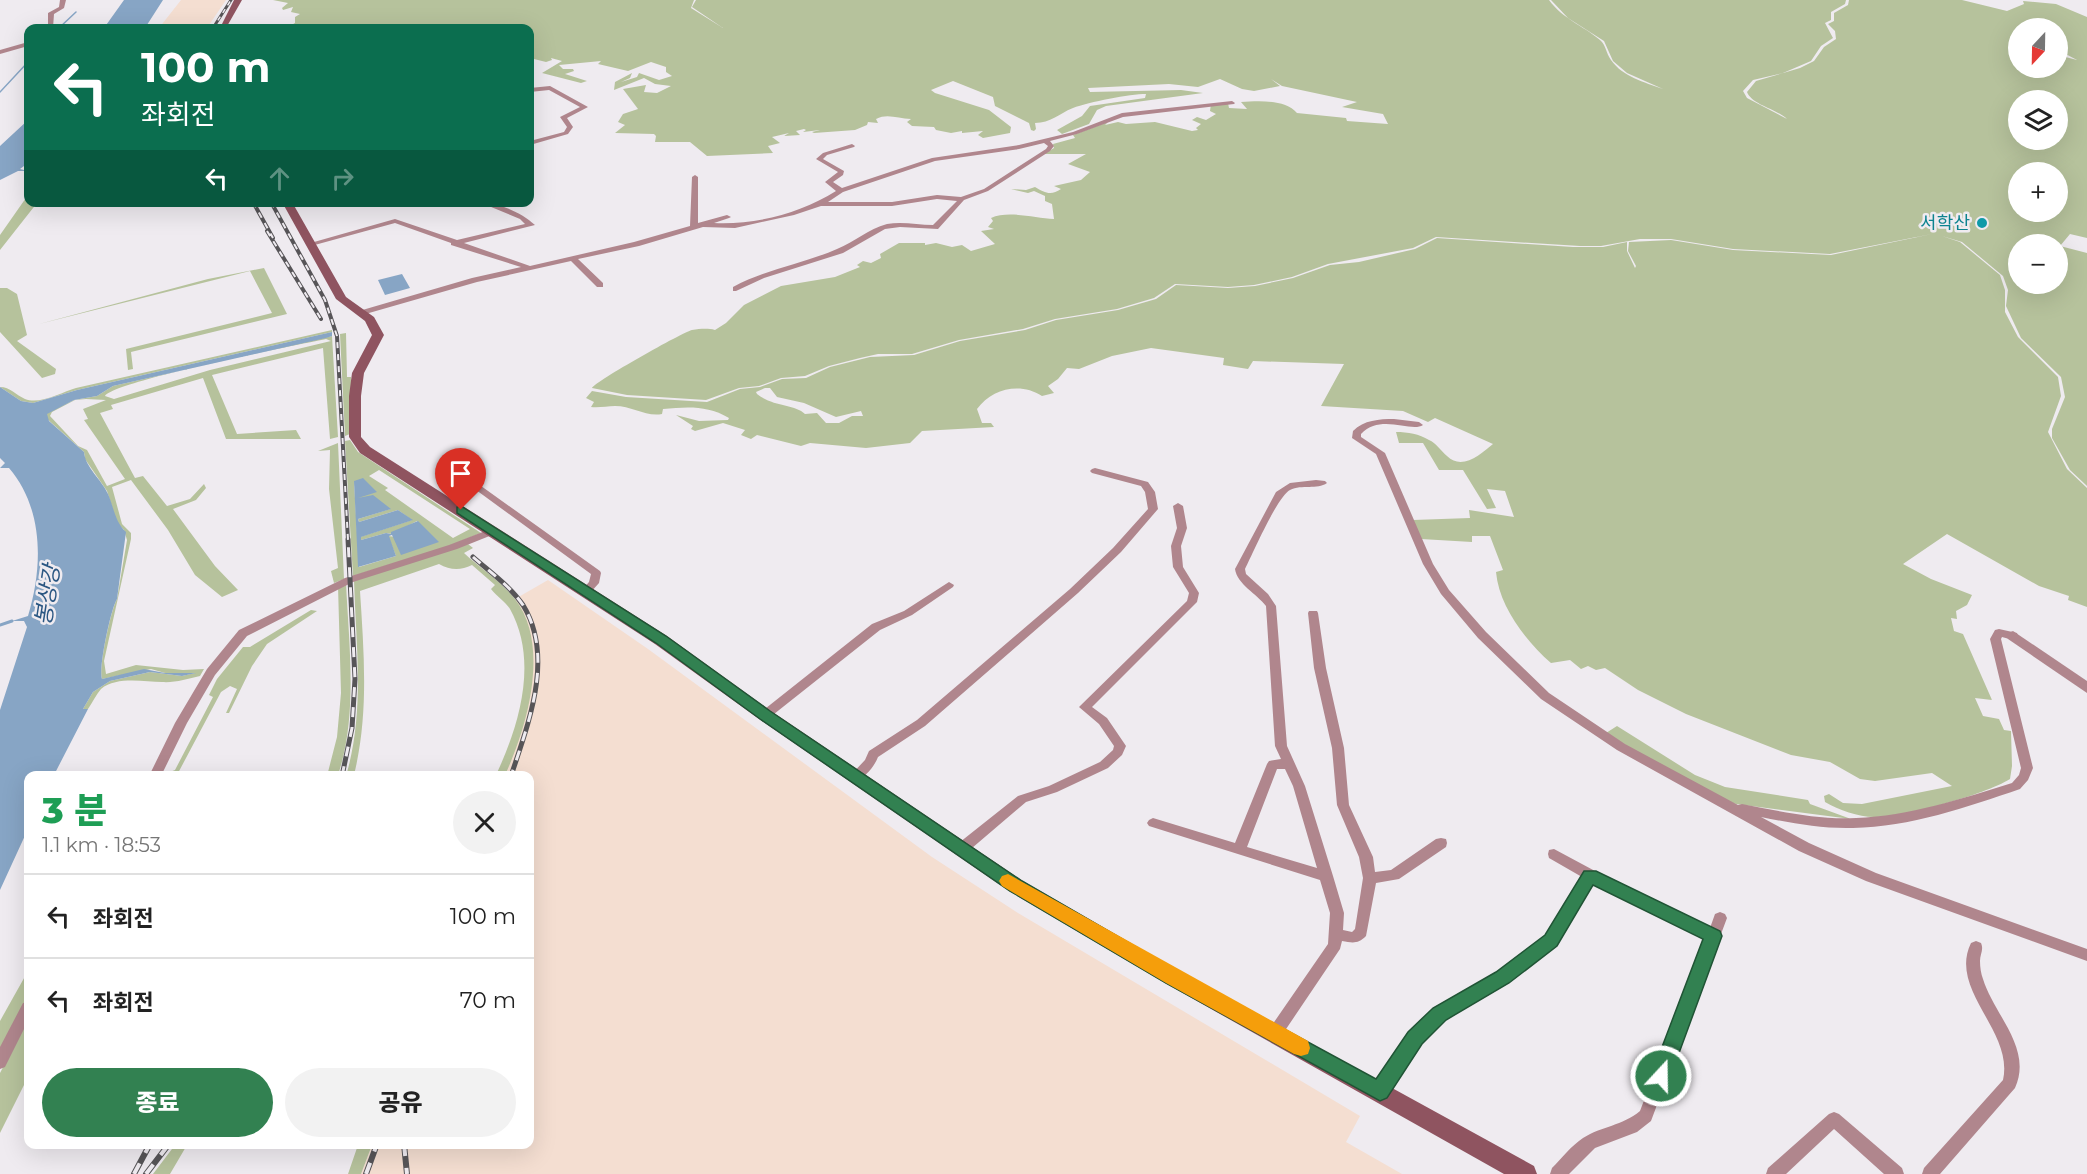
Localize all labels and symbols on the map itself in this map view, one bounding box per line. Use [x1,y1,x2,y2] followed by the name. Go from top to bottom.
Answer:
[2008,18,2068,78] north arrow
[1920,212,1970,234] place label: 서학산
[1975,216,1989,230] marker: 서학산
[435,448,486,510] pin
[29,560,66,627] water label: 봉상강
[1629,1044,1693,1108] position arrow

